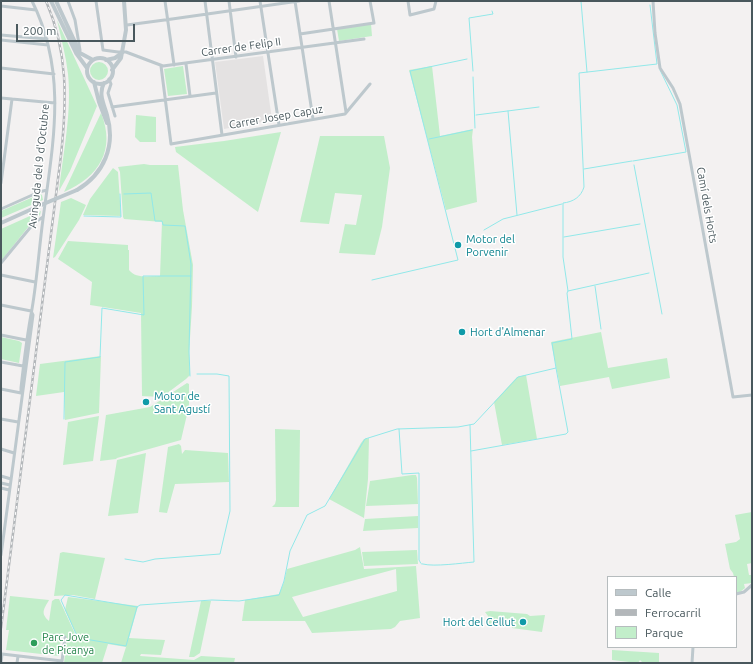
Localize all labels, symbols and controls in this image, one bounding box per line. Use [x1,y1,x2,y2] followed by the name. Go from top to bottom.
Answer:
[18,16,137,42] scale bar
[23,24,56,37] text: 200 m
[200,35,282,59] street label: Carrer de Felip II
[228,102,324,132] street label: Carrer Josep Capuz
[26,103,52,229] street label: Avinguda del 9 d'Octubre
[694,166,720,244] street label: Camí dels Horts
[466,232,515,258] place label: Motor del Porvenir
[453,240,463,250] marker: Motor del Porvenir
[470,325,545,339] place label: Hort d'Almenar
[457,327,467,337] marker: Hort d'Almenar
[154,389,210,415] place label: Motor de Sant Agustí
[141,397,151,407] marker: Motor de Sant Agustí
[607,576,737,648] legend
[645,586,671,599] text: Calle
[645,606,701,619] text: Ferrocarril
[443,615,515,629] place label: Hort del Cellut
[518,617,528,627] marker: Hort del Cellut
[645,626,683,639] text: Parque
[42,630,94,656] place label: Parc Jove de Picanya
[29,638,39,648] marker: Parc Jove de Picanya

